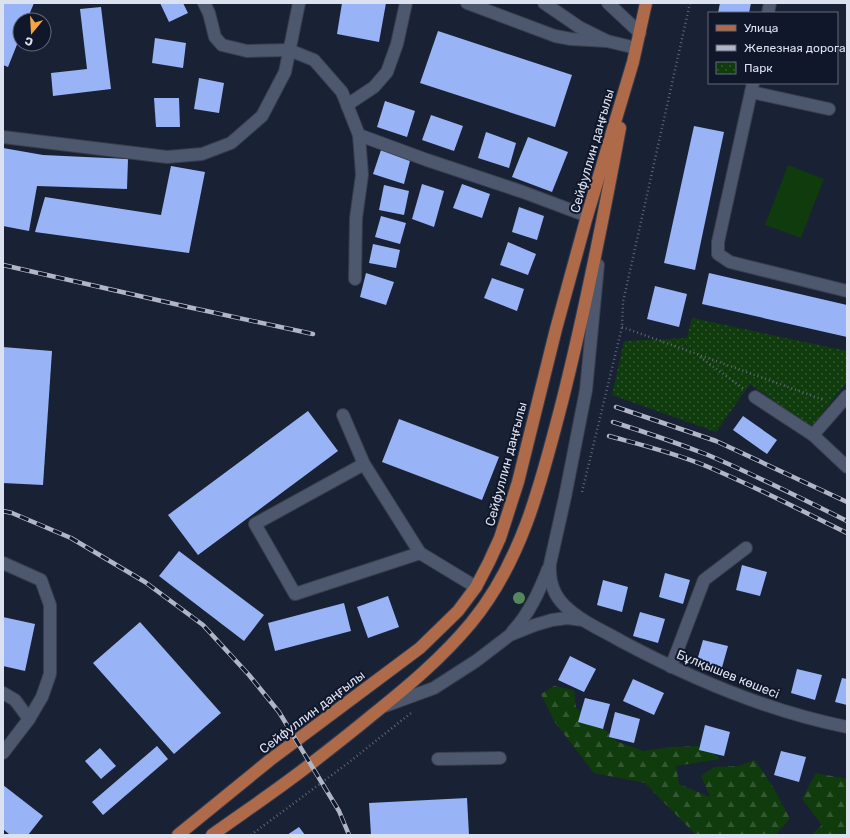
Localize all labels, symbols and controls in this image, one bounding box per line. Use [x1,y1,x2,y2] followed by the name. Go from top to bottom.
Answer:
[12,12,52,52] north arrow
[708,12,838,84] legend
[744,21,778,35] text: Улица
[23,34,35,48] text: С
[744,41,846,55] text: Железная дорога
[744,61,773,75] text: Парк
[567,87,617,215] street label: Сейфуллин даңғылы
[482,400,530,528] street label: Сейфуллин даңғылы
[674,647,782,701] street label: Бұлқышев көшесі
[256,667,368,757] street label: Сейфуллин даңғылы

